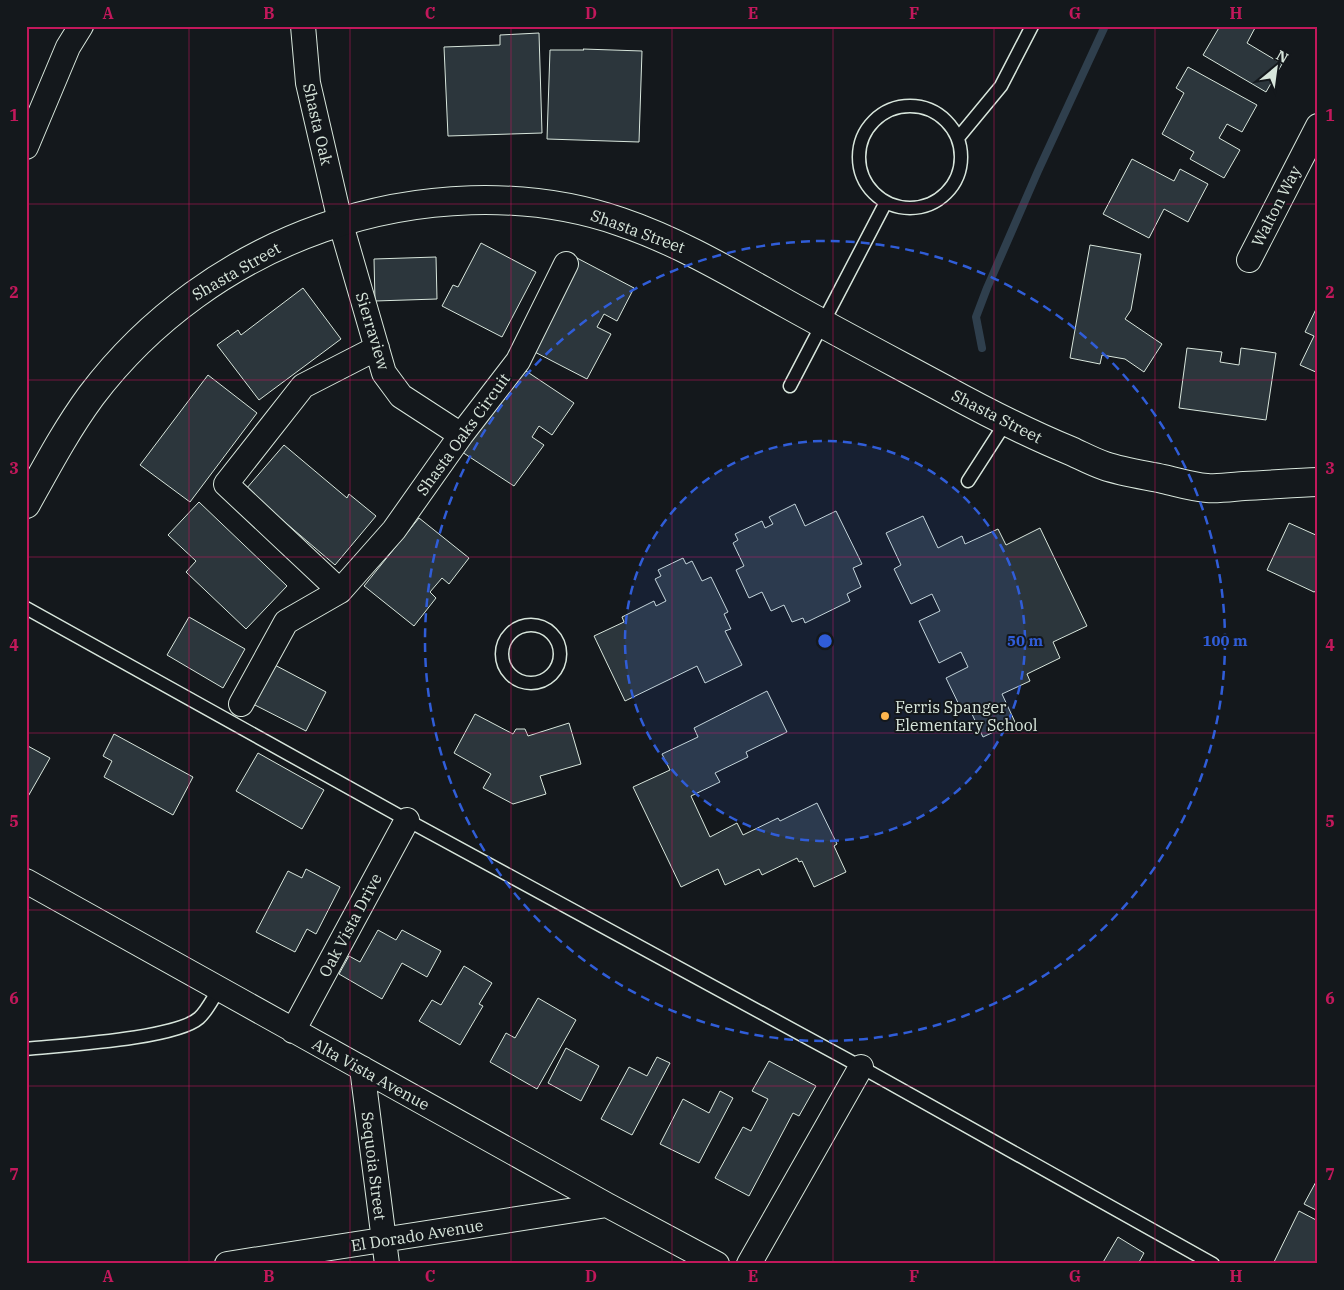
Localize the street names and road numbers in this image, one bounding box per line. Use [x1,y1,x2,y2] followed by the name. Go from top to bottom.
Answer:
[299,81,337,168] street label: Shasta Oak
[1247,162,1305,250] street label: Walton Way
[588,205,688,257] street label: Shasta Street
[188,237,284,304] street label: Shasta Street
[352,290,394,373] street label: Sierraview
[412,369,514,499] street label: Shasta Oaks Circuit
[948,385,1046,448] street label: Shasta Street
[314,870,386,980] street label: Oak Vista Drive
[309,1033,433,1115] street label: Alta Vista Avenue
[357,1111,391,1222] street label: Sequoia Street
[349,1215,485,1255] street label: El Dorado Avenue

